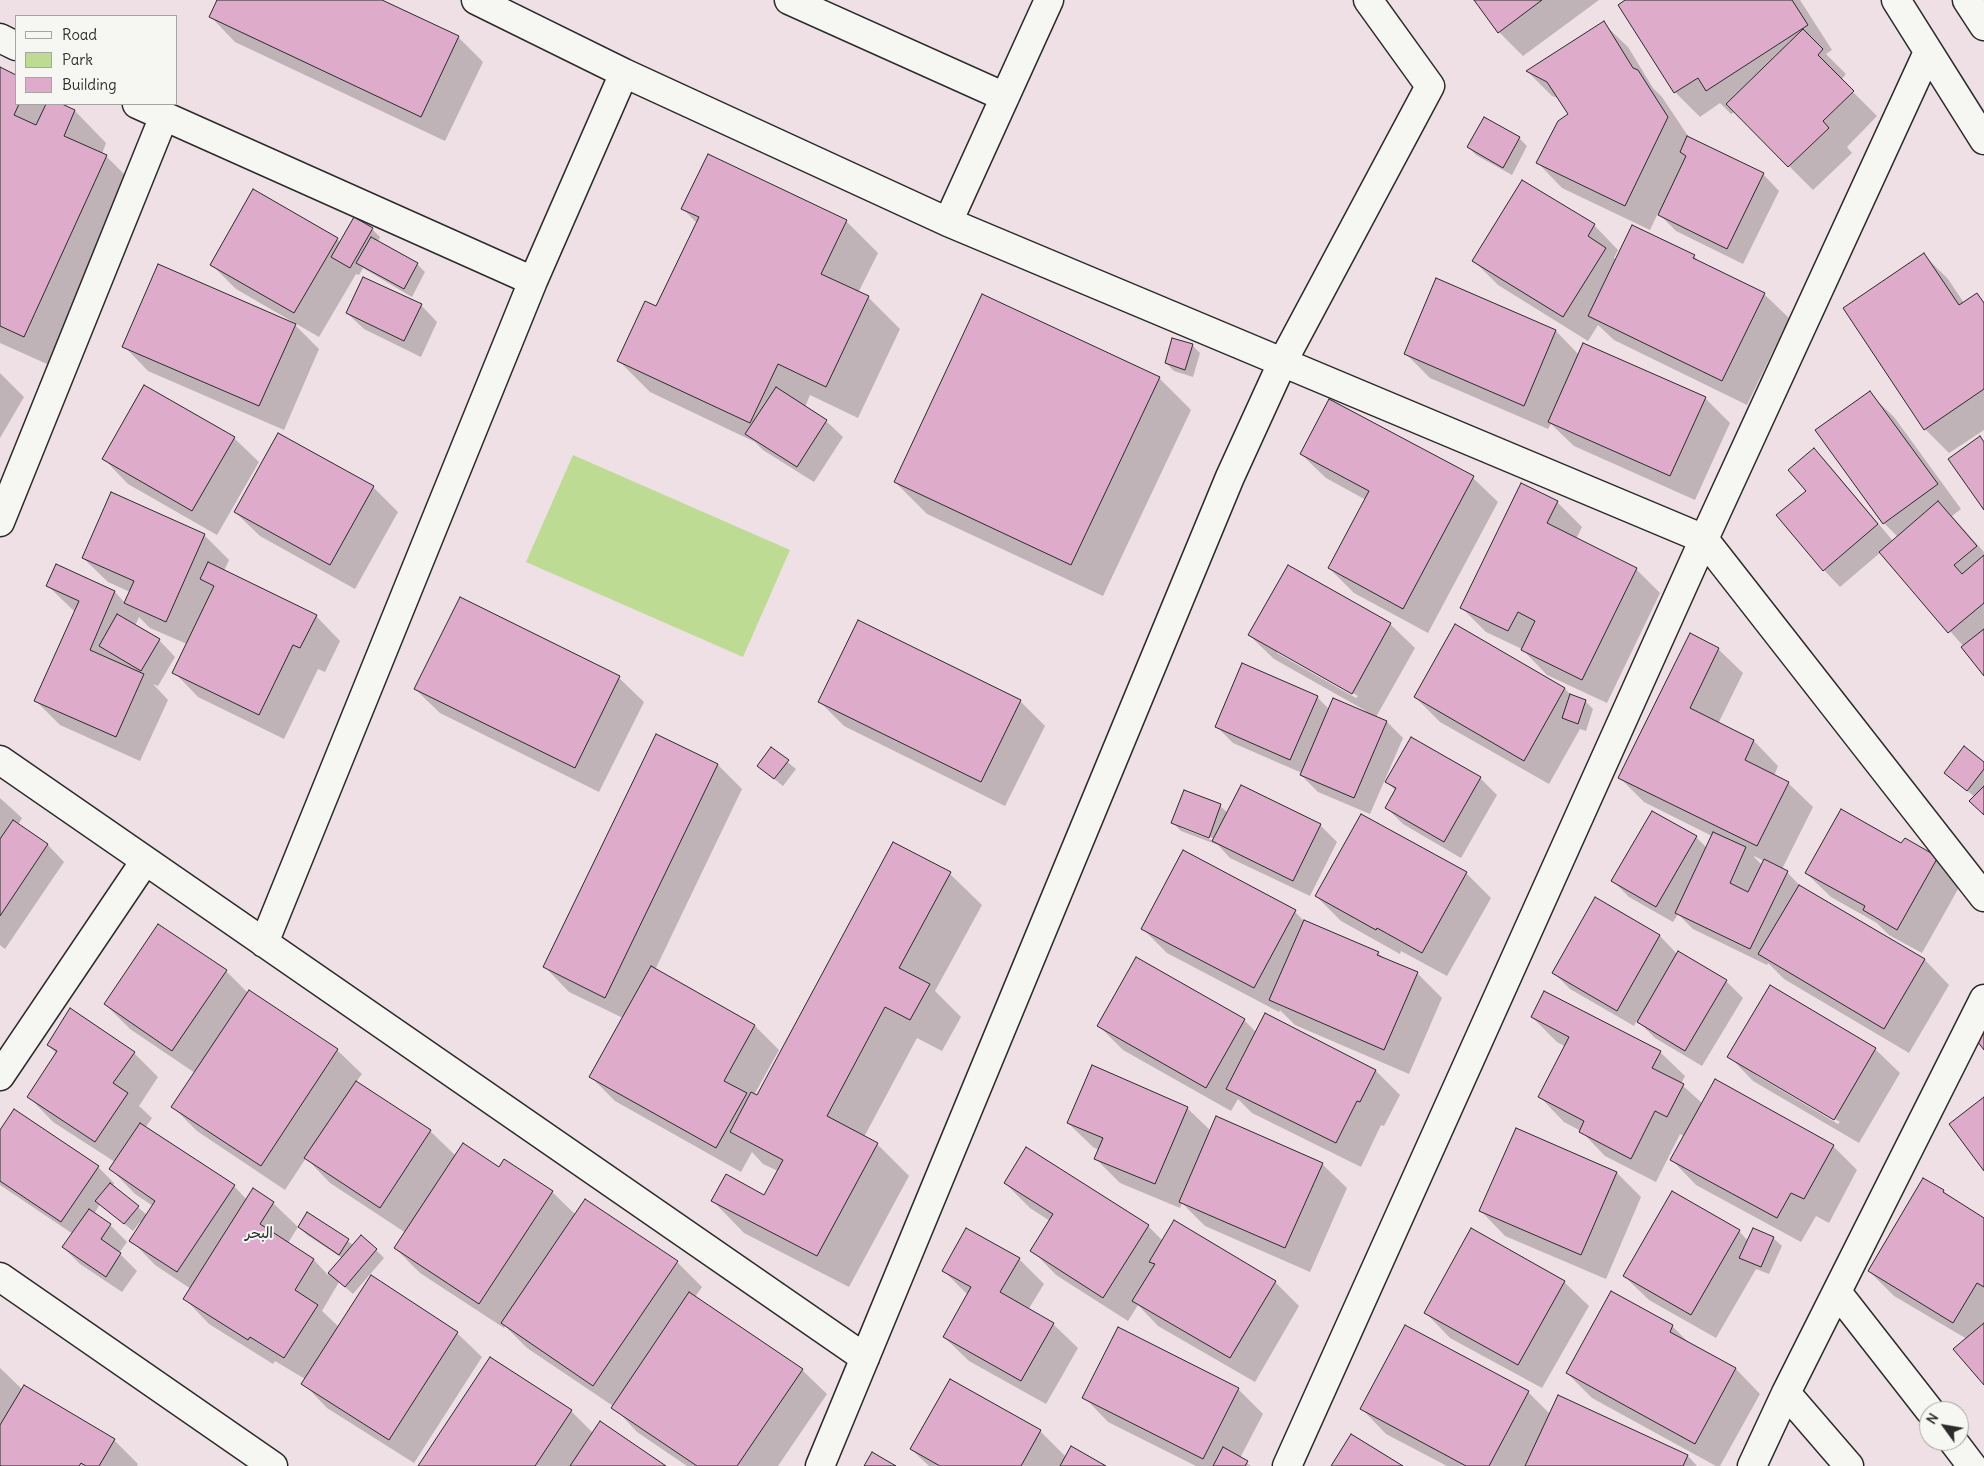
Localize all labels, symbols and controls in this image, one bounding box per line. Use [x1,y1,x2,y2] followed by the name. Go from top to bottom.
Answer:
[15,15,178,105] legend
[62,25,97,44] text: Road
[62,50,93,69] text: Park
[62,75,117,94] text: Building
[245,1225,273,1243] district label: البحر
[1919,1401,1969,1451] north arrow
[1922,1410,1942,1427] text: N

